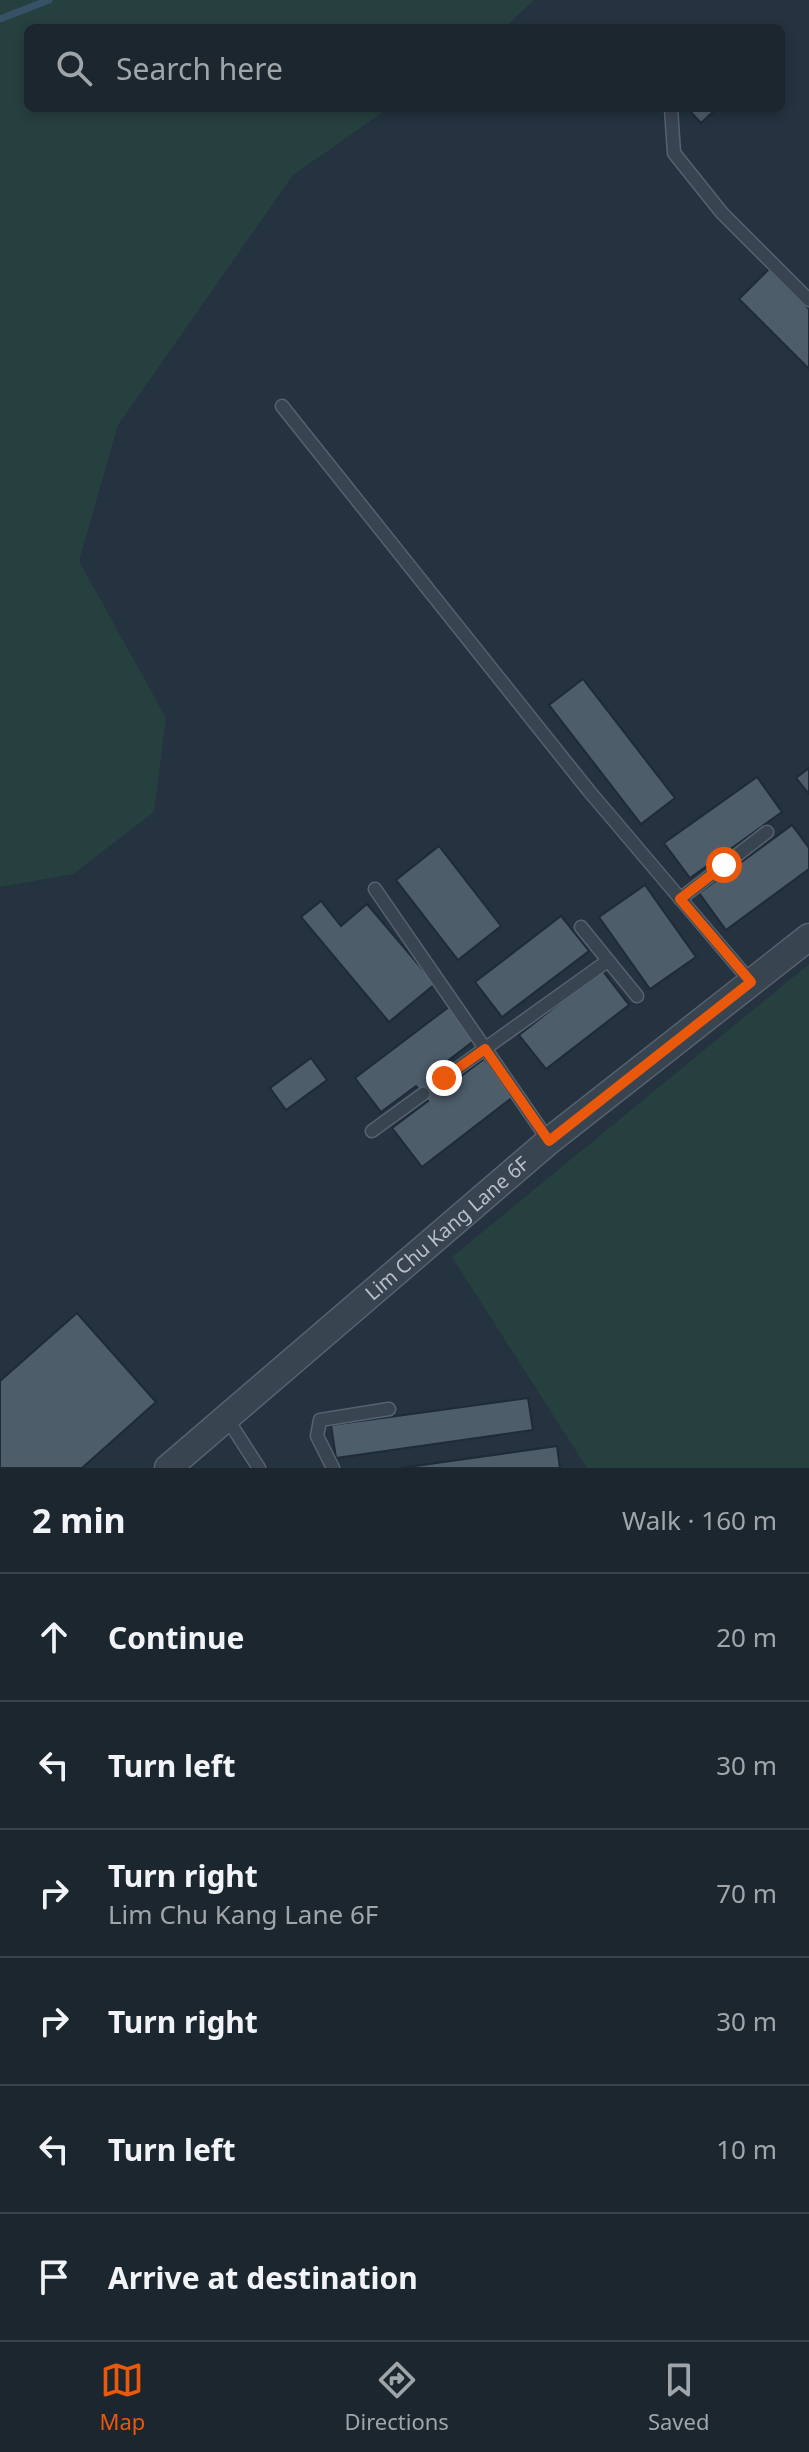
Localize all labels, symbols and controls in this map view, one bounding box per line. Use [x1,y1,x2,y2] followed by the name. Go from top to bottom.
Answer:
[24,24,785,112] search box
[52,46,96,90] icon: search
[116,48,283,89] text: Search here
[706,847,742,883] route start
[426,1060,462,1096] route end
[359,1150,535,1306] street label: Lim Chu Kang Lane 6F
[32,1497,126,1543] text: 2 min
[622,1502,777,1538] text: Walk · 160 m
[32,1615,76,1659] icon: ahead
[108,1617,244,1658] text: Continue
[716,1619,777,1655] text: 20 m
[32,1743,76,1787] icon: left
[108,1745,236,1786] text: Turn left
[716,1747,777,1783] text: 30 m
[108,1855,258,1896] text: Turn right
[32,1871,76,1915] icon: right
[716,1875,777,1911] text: 70 m
[108,1896,378,1932] text: Lim Chu Kang Lane 6F
[32,1999,76,2043] icon: right
[108,2001,258,2042] text: Turn right
[716,2003,777,2039] text: 30 m
[32,2127,76,2171] icon: left
[108,2129,236,2170] text: Turn left
[716,2131,777,2167] text: 10 m
[32,2255,76,2299] icon: arrive
[108,2257,418,2298] text: Arrive at destination
[100,2358,145,2436] tab: Map
[344,2358,449,2436] tab: Directions
[648,2358,709,2436] tab: Saved

